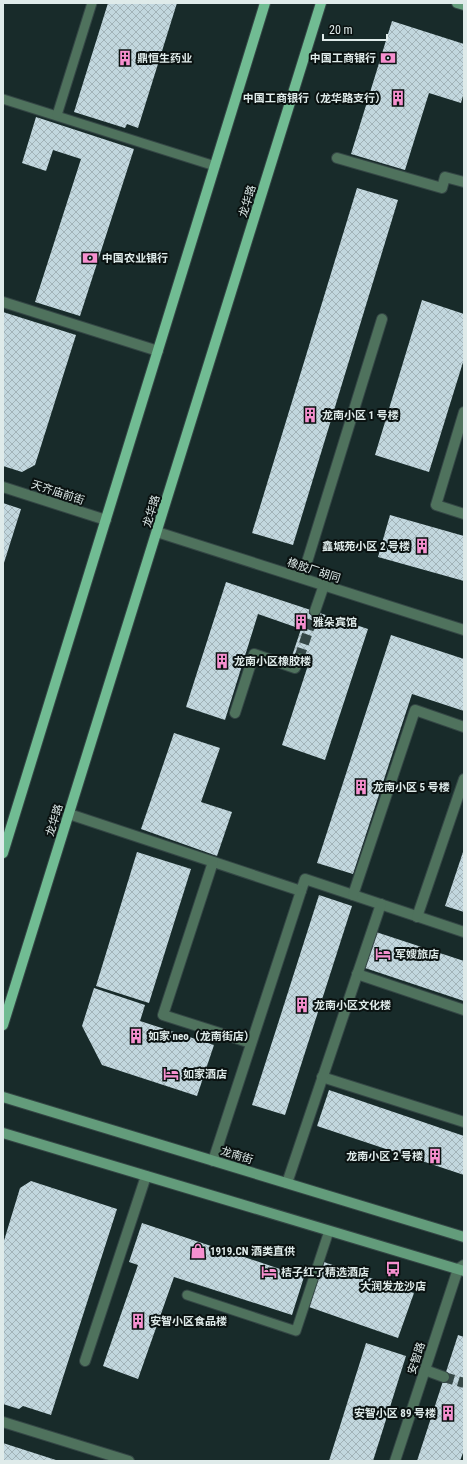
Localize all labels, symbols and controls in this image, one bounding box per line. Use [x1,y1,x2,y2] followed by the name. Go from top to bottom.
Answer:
[323,16,387,42] scale bar
[329,23,353,37] text: 20 m
[116,49,134,67] building icon: 鼎恒生药业
[379,49,397,67] bank icon: 中国工商银行
[137,52,192,65] place label: 鼎恒生药业
[310,52,376,65] place label: 中国工商银行
[389,89,407,107] building icon: 中国工商银行（龙华路支行）
[243,92,386,105] place label: 中国工商银行（龙华路支行）
[236,183,259,219] street label: 龙华路
[81,249,99,267] bank icon: 中国农业银行
[102,252,168,265] place label: 中国农业银行
[301,406,319,424] building icon: 龙南小区 1 号楼
[322,409,399,422] place label: 龙南小区 1 号楼
[30,478,86,507] street label: 天齐庙前街
[140,493,163,529] street label: 龙华路
[413,537,431,555] building icon: 鑫城苑小区 2 号楼
[322,540,410,553] place label: 鑫城苑小区 2 号楼
[286,556,342,585] street label: 橡胶厂胡同
[292,613,310,631] building icon: 雅朵宾馆
[313,616,357,629] place label: 雅朵宾馆
[213,652,231,670] building icon: 龙南小区橡胶楼
[234,655,311,668] place label: 龙南小区橡胶楼
[352,778,370,796] building icon: 龙南小区 5 号楼
[373,781,450,794] place label: 龙南小区 5 号楼
[43,802,66,838] street label: 龙华路
[374,945,392,963] hotel icon: 军嫂旅店
[395,948,439,961] place label: 军嫂旅店
[293,996,311,1014] building icon: 龙南小区文化楼
[314,999,391,1012] place label: 龙南小区文化楼
[127,1027,145,1045] building icon: 如家 neo（龙南街店）
[148,1030,255,1043] place label: 如家 neo（龙南街店）
[162,1065,180,1083] hotel icon: 如家酒店
[183,1068,227,1081] place label: 如家酒店
[219,1144,255,1167] street label: 龙南街
[426,1147,444,1165] building icon: 龙南小区 2 号楼
[346,1150,423,1163] place label: 龙南小区 2 号楼
[189,1242,207,1260] shop icon: 1919.CN 酒类直供
[210,1245,295,1258] place label: 1919.CN 酒类直供
[384,1260,402,1278] bus stop icon: 大润发龙沙店
[260,1263,278,1281] hotel icon: 桔子红了精选酒店
[281,1266,369,1279] place label: 桔子红了精选酒店
[360,1280,426,1293] place label: 大润发龙沙店
[129,1312,147,1330] building icon: 安智小区食品楼
[150,1315,227,1328] place label: 安智小区食品楼
[405,1340,428,1376] street label: 安智路
[439,1404,457,1422] building icon: 安智小区 89 号楼
[354,1407,436,1420] place label: 安智小区 89 号楼

